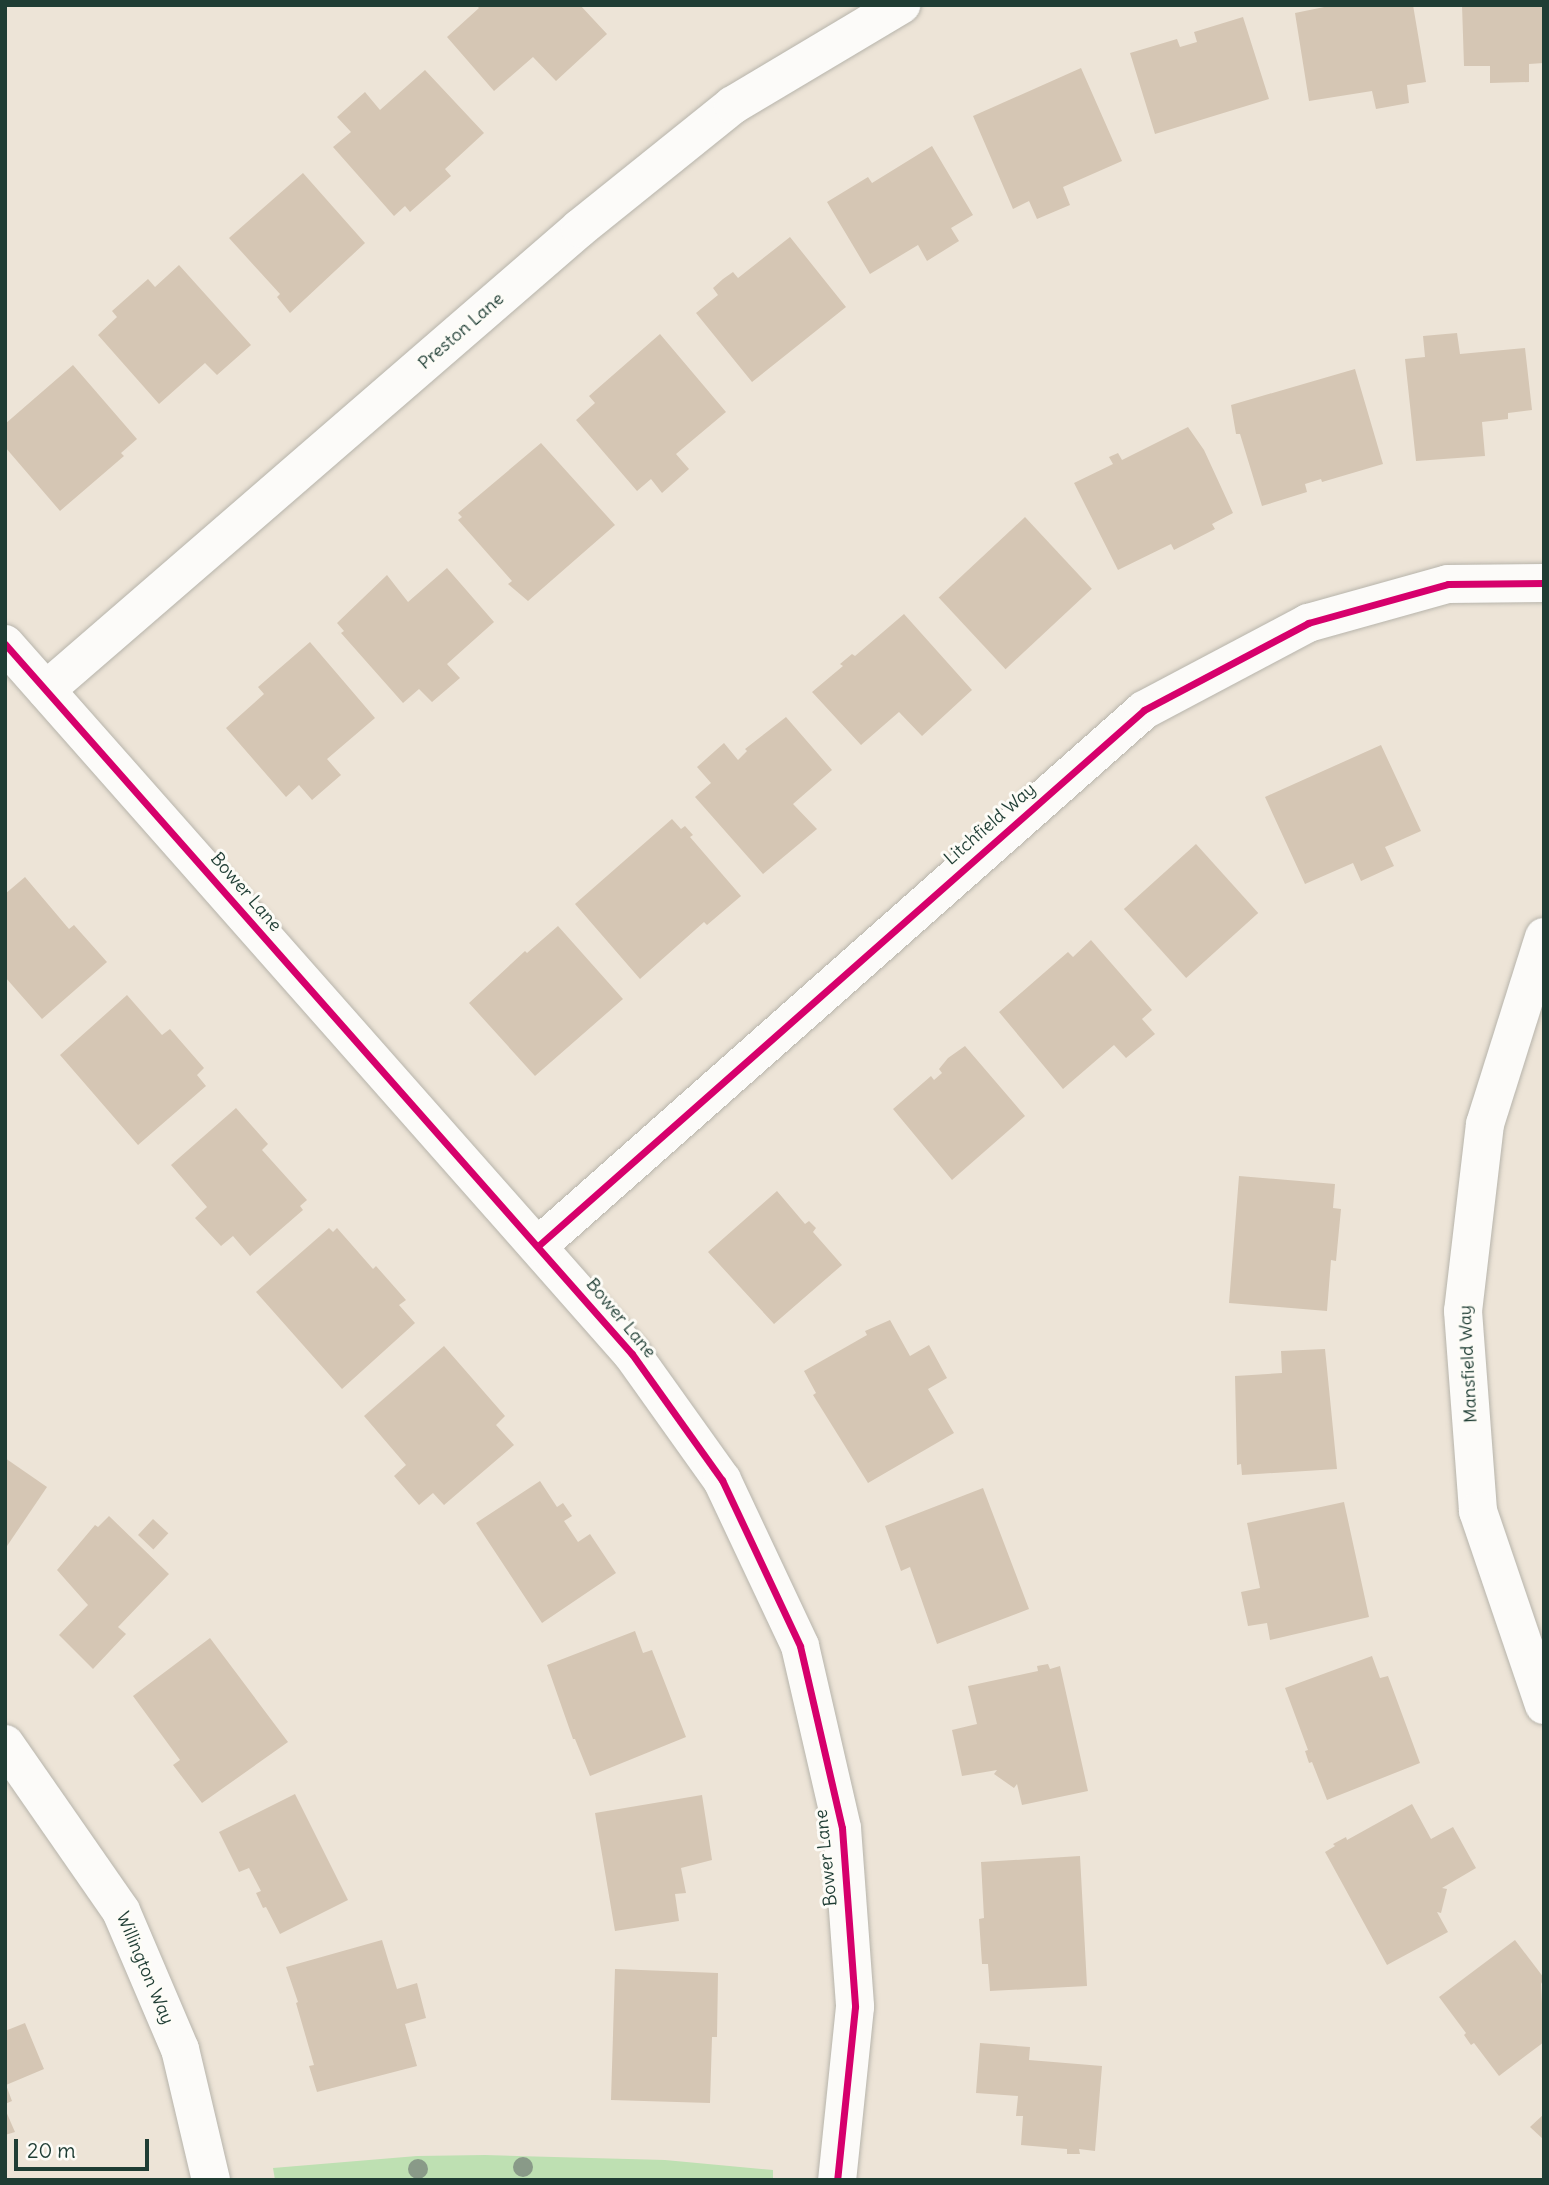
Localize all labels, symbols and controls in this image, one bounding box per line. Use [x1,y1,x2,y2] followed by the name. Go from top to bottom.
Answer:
[414,288,508,374] street label: Preston Lane
[940,778,1040,870] street label: Litchfield Way
[206,848,286,936] street label: Bower Lane
[581,1274,661,1362] street label: Bower Lane
[1454,1304,1482,1424] street label: Mansfield Way
[810,1808,842,1908] street label: Bower Lane
[112,1909,178,2027] street label: Willington Way
[18,2126,152,2170] scale bar
[27,2137,76,2164] text: 20 m

